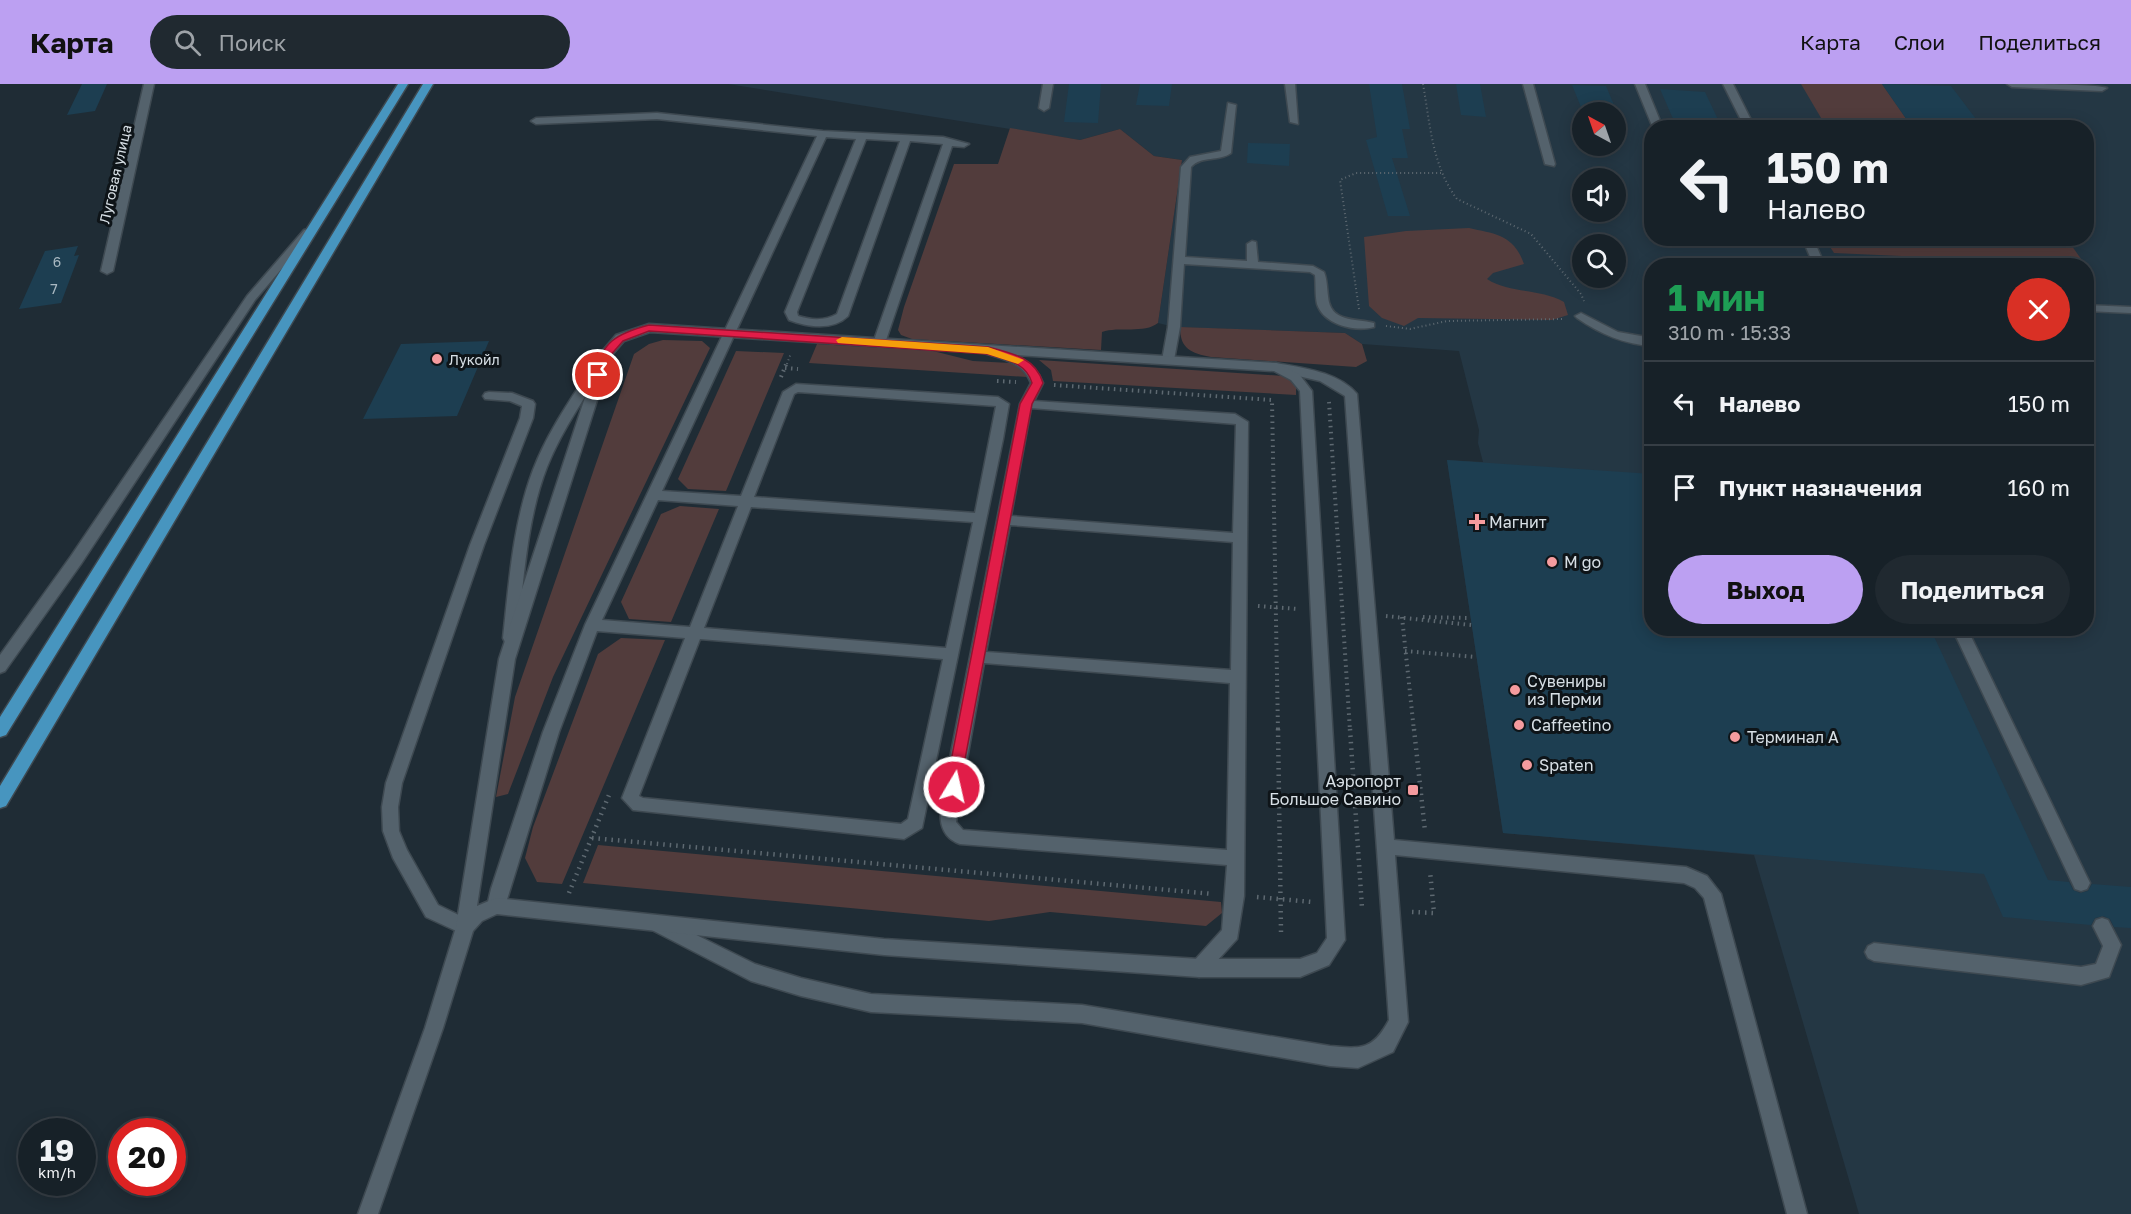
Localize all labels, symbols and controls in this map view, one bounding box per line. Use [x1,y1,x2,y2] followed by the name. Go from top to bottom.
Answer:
[150,15,570,69] search box
[30,26,114,59] text: Карта
[171,26,204,59] icon: search
[219,29,286,56] text: Поиск
[1800,29,1861,55] text: Карта
[1894,29,1945,55] text: Слои
[1978,29,2101,55] text: Поделиться
[1572,102,1626,156] north arrow
[1572,102,1626,288] map controls
[95,123,135,225] street label: Луговая улица
[1767,142,1889,192] text: 150 m
[1668,144,1746,222] icon: left
[1572,168,1626,222] button: sound
[1767,193,1866,225] text: Налево
[1572,234,1626,288] button: search
[53,253,61,270] house number: 6
[1668,276,1765,319] text: 1 мин
[2007,278,2070,341] button: close
[50,280,58,297] house number: 7
[1668,320,1791,344] text: 310 m · 15:33
[572,349,623,400] pin
[449,351,500,368] place label: Лукойл
[430,352,444,366] marker: Лукойл
[581,358,614,391] icon: arrive
[1668,387,1701,420] icon: left
[1719,390,1801,417] text: Налево
[2008,390,2070,417] text: 150 m
[1668,471,1701,504] icon: arrive
[1719,474,1922,501] text: Пункт назначения
[2007,474,2070,501] text: 160 m
[1489,512,1547,532] place label: Магнит
[1470,515,1484,529] marker: Магнит
[1564,552,1601,572] place label: М go
[1545,555,1559,569] marker: М go
[1668,555,1863,624] button: Выход
[1875,555,2070,624] button: Поделиться
[1527,671,1606,709] place label: Сувениры из Перми
[1508,683,1522,697] marker: Сувениры из Перми
[1531,715,1611,735] place label: Caffeetino
[1512,718,1526,732] marker: Caffeetino
[1747,727,1839,747] place label: Терминал А
[1728,730,1742,744] marker: Терминал А
[922,755,986,819] position arrow
[1539,755,1593,775] place label: Spaten
[1520,758,1534,772] marker: Spaten
[1269,771,1401,809] place label: Аэропорт Большое Савино
[1406,783,1420,797] marker: Аэропорт Большое Савино
[108,1118,186,1196] speed limit sign: 20
[40,1132,74,1168] text: 19
[38,1163,76,1181] text: km/h

